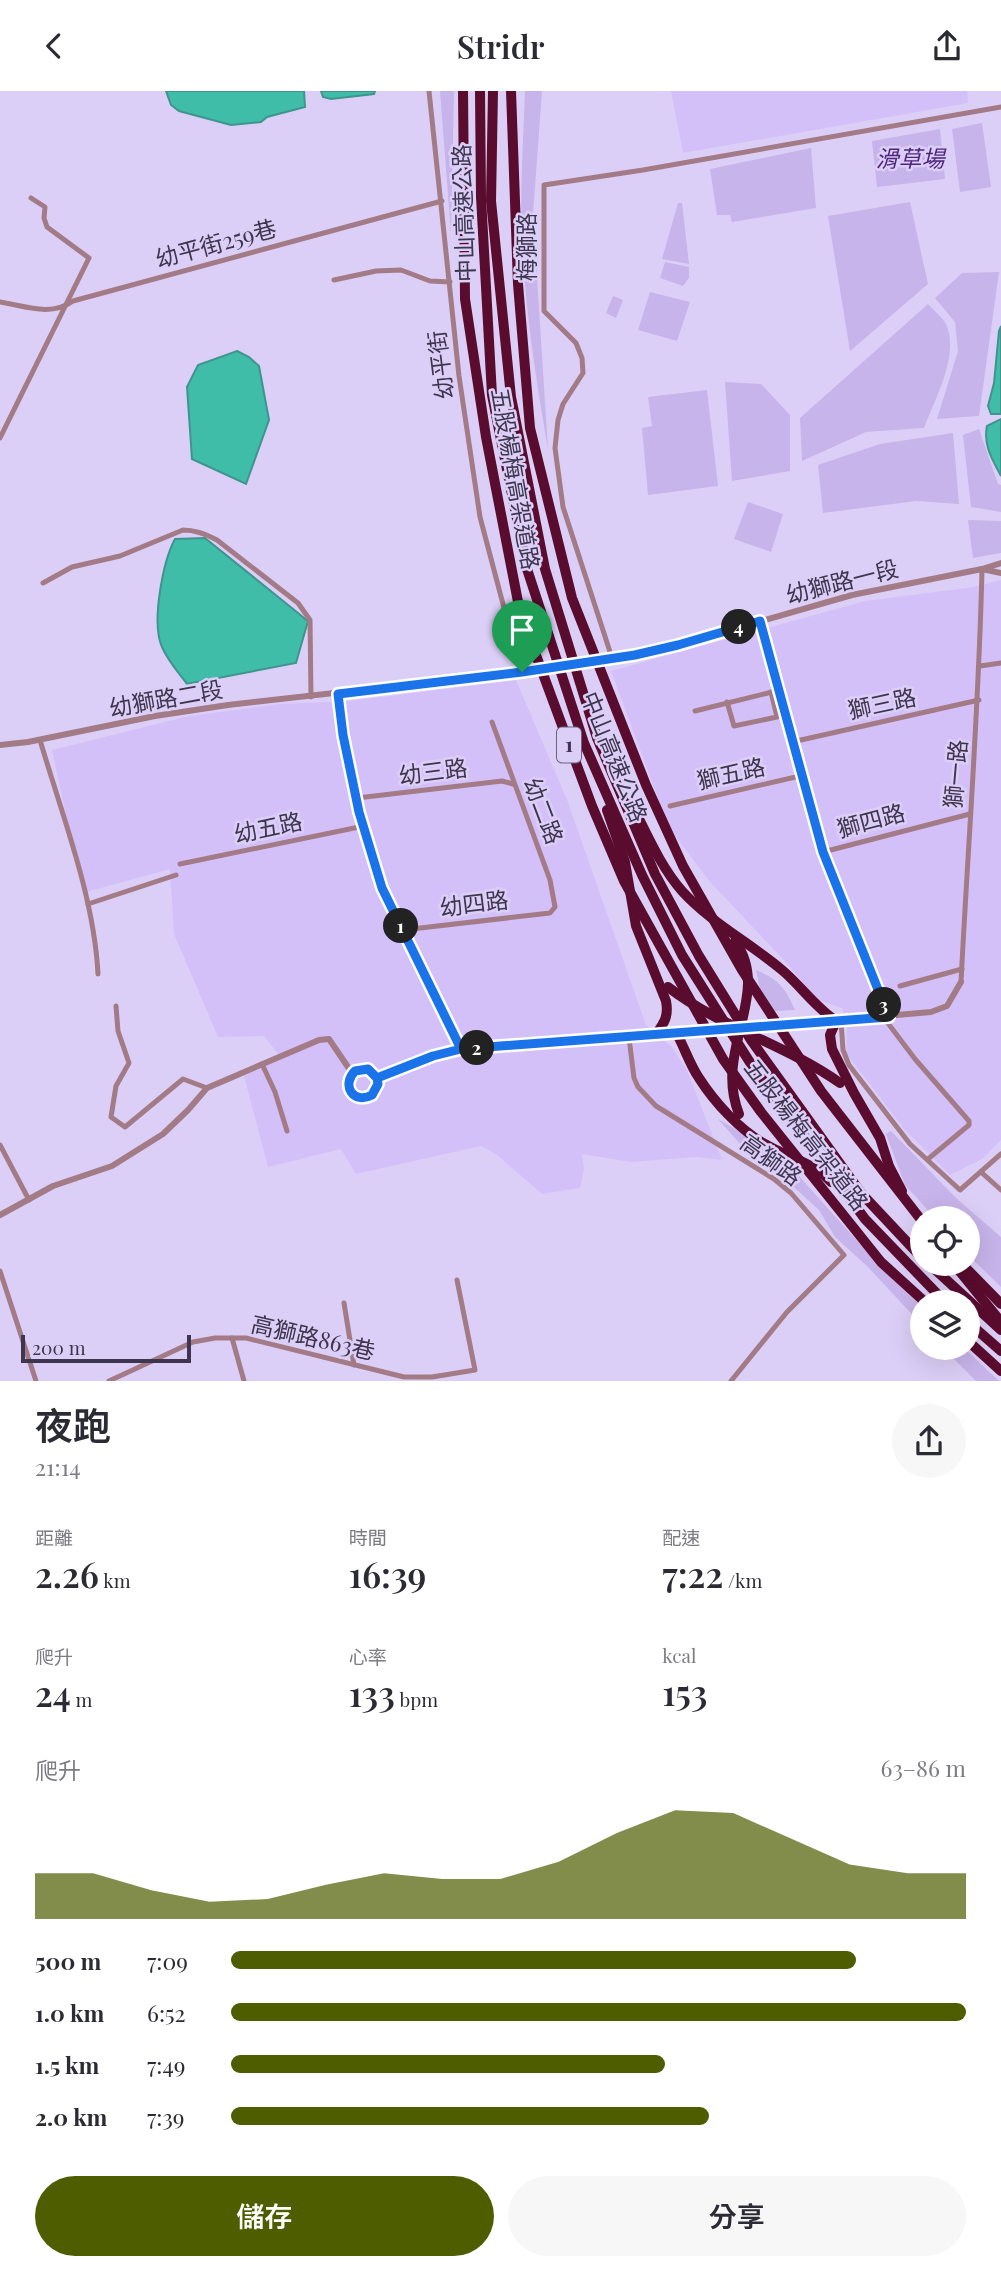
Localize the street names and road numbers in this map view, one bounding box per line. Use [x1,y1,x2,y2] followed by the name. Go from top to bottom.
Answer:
[445,144,480,283] street label: 中山高速公路
[152,211,280,274] street label: 幼平街259巷
[510,213,541,282] street label: 梅獅路
[420,329,459,401] street label: 幼平街
[485,385,548,572] street label: 五股楊梅高架道路
[782,552,901,609] street label: 幼獅路一段
[106,672,225,723] street label: 幼獅路二段
[845,680,919,725] street label: 獅三路
[575,687,656,826] street label: 中山高速公路
[557,727,581,763] road number: 1
[936,738,973,810] street label: 獅一路
[694,750,768,795] street label: 獅五路
[397,751,469,790] street label: 幼三路
[518,773,571,848] street label: 幼二路
[833,796,908,843] street label: 獅四路
[231,804,305,849] street label: 幼五路
[438,883,510,922] street label: 幼四路
[738,1052,876,1216] street label: 五股楊梅高架道路
[735,1126,809,1192] street label: 高獅路
[248,1307,378,1366] street label: 高獅路863巷

